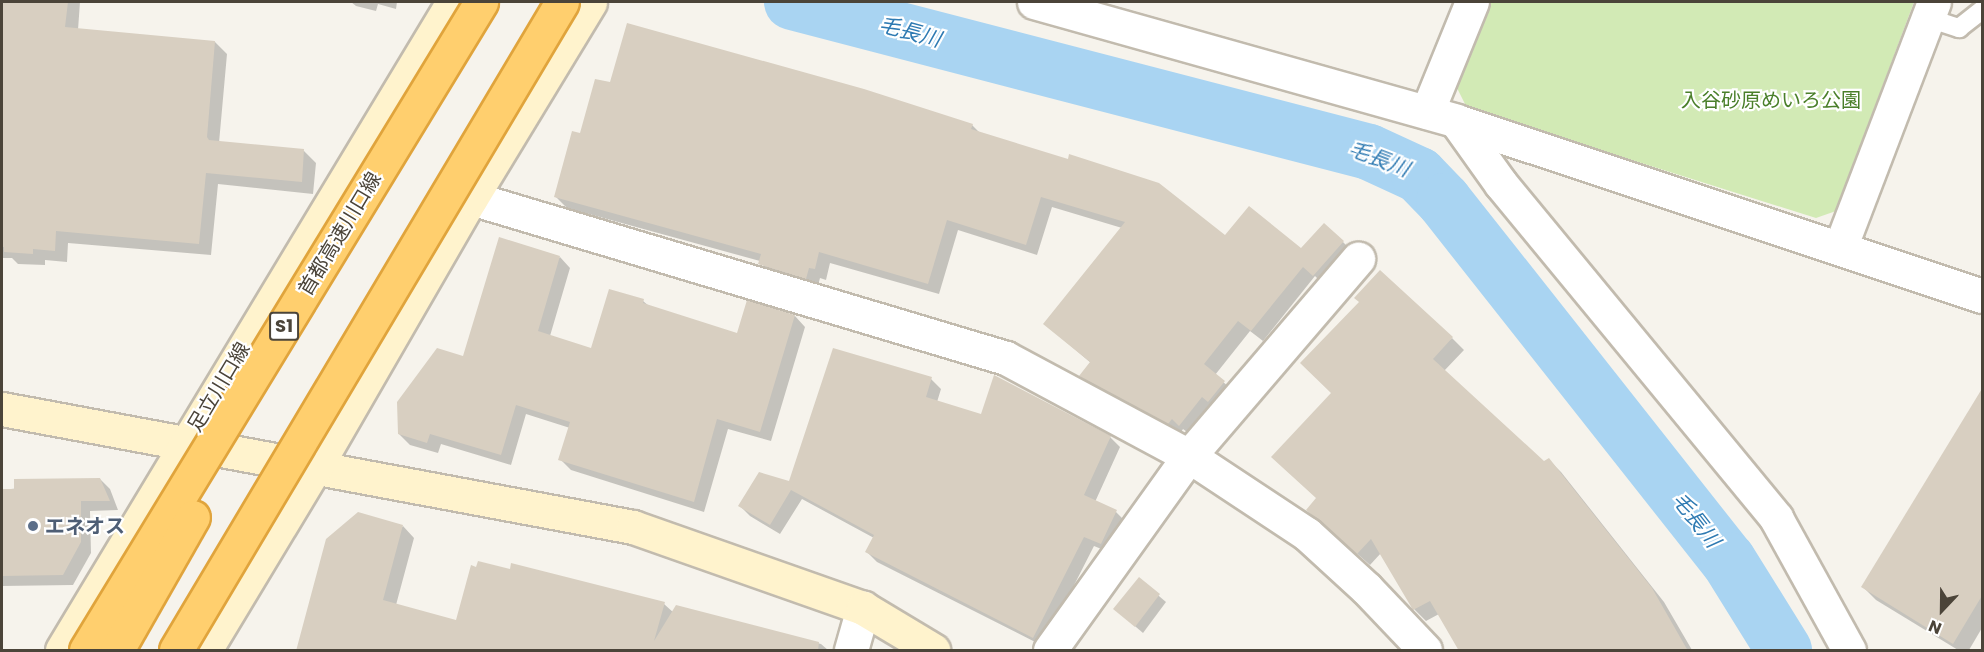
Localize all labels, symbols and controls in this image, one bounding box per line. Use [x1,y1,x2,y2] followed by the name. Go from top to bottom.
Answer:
[876,12,944,52] water label: 毛長川
[1681,88,1861,112] park label: 入谷砂原めいろ公園
[1345,136,1413,182] water label: 毛長川
[294,168,386,300] street label: 首都高速川口線
[269,311,299,341] road number: S1
[183,338,255,436] street label: 足立川口線
[1667,487,1725,553] water label: 毛長川
[45,514,125,538] place label: エネオス
[26,519,40,533] marker: エネオス
[1912,580,1972,640] north arrow
[1925,614,1945,640] text: N

